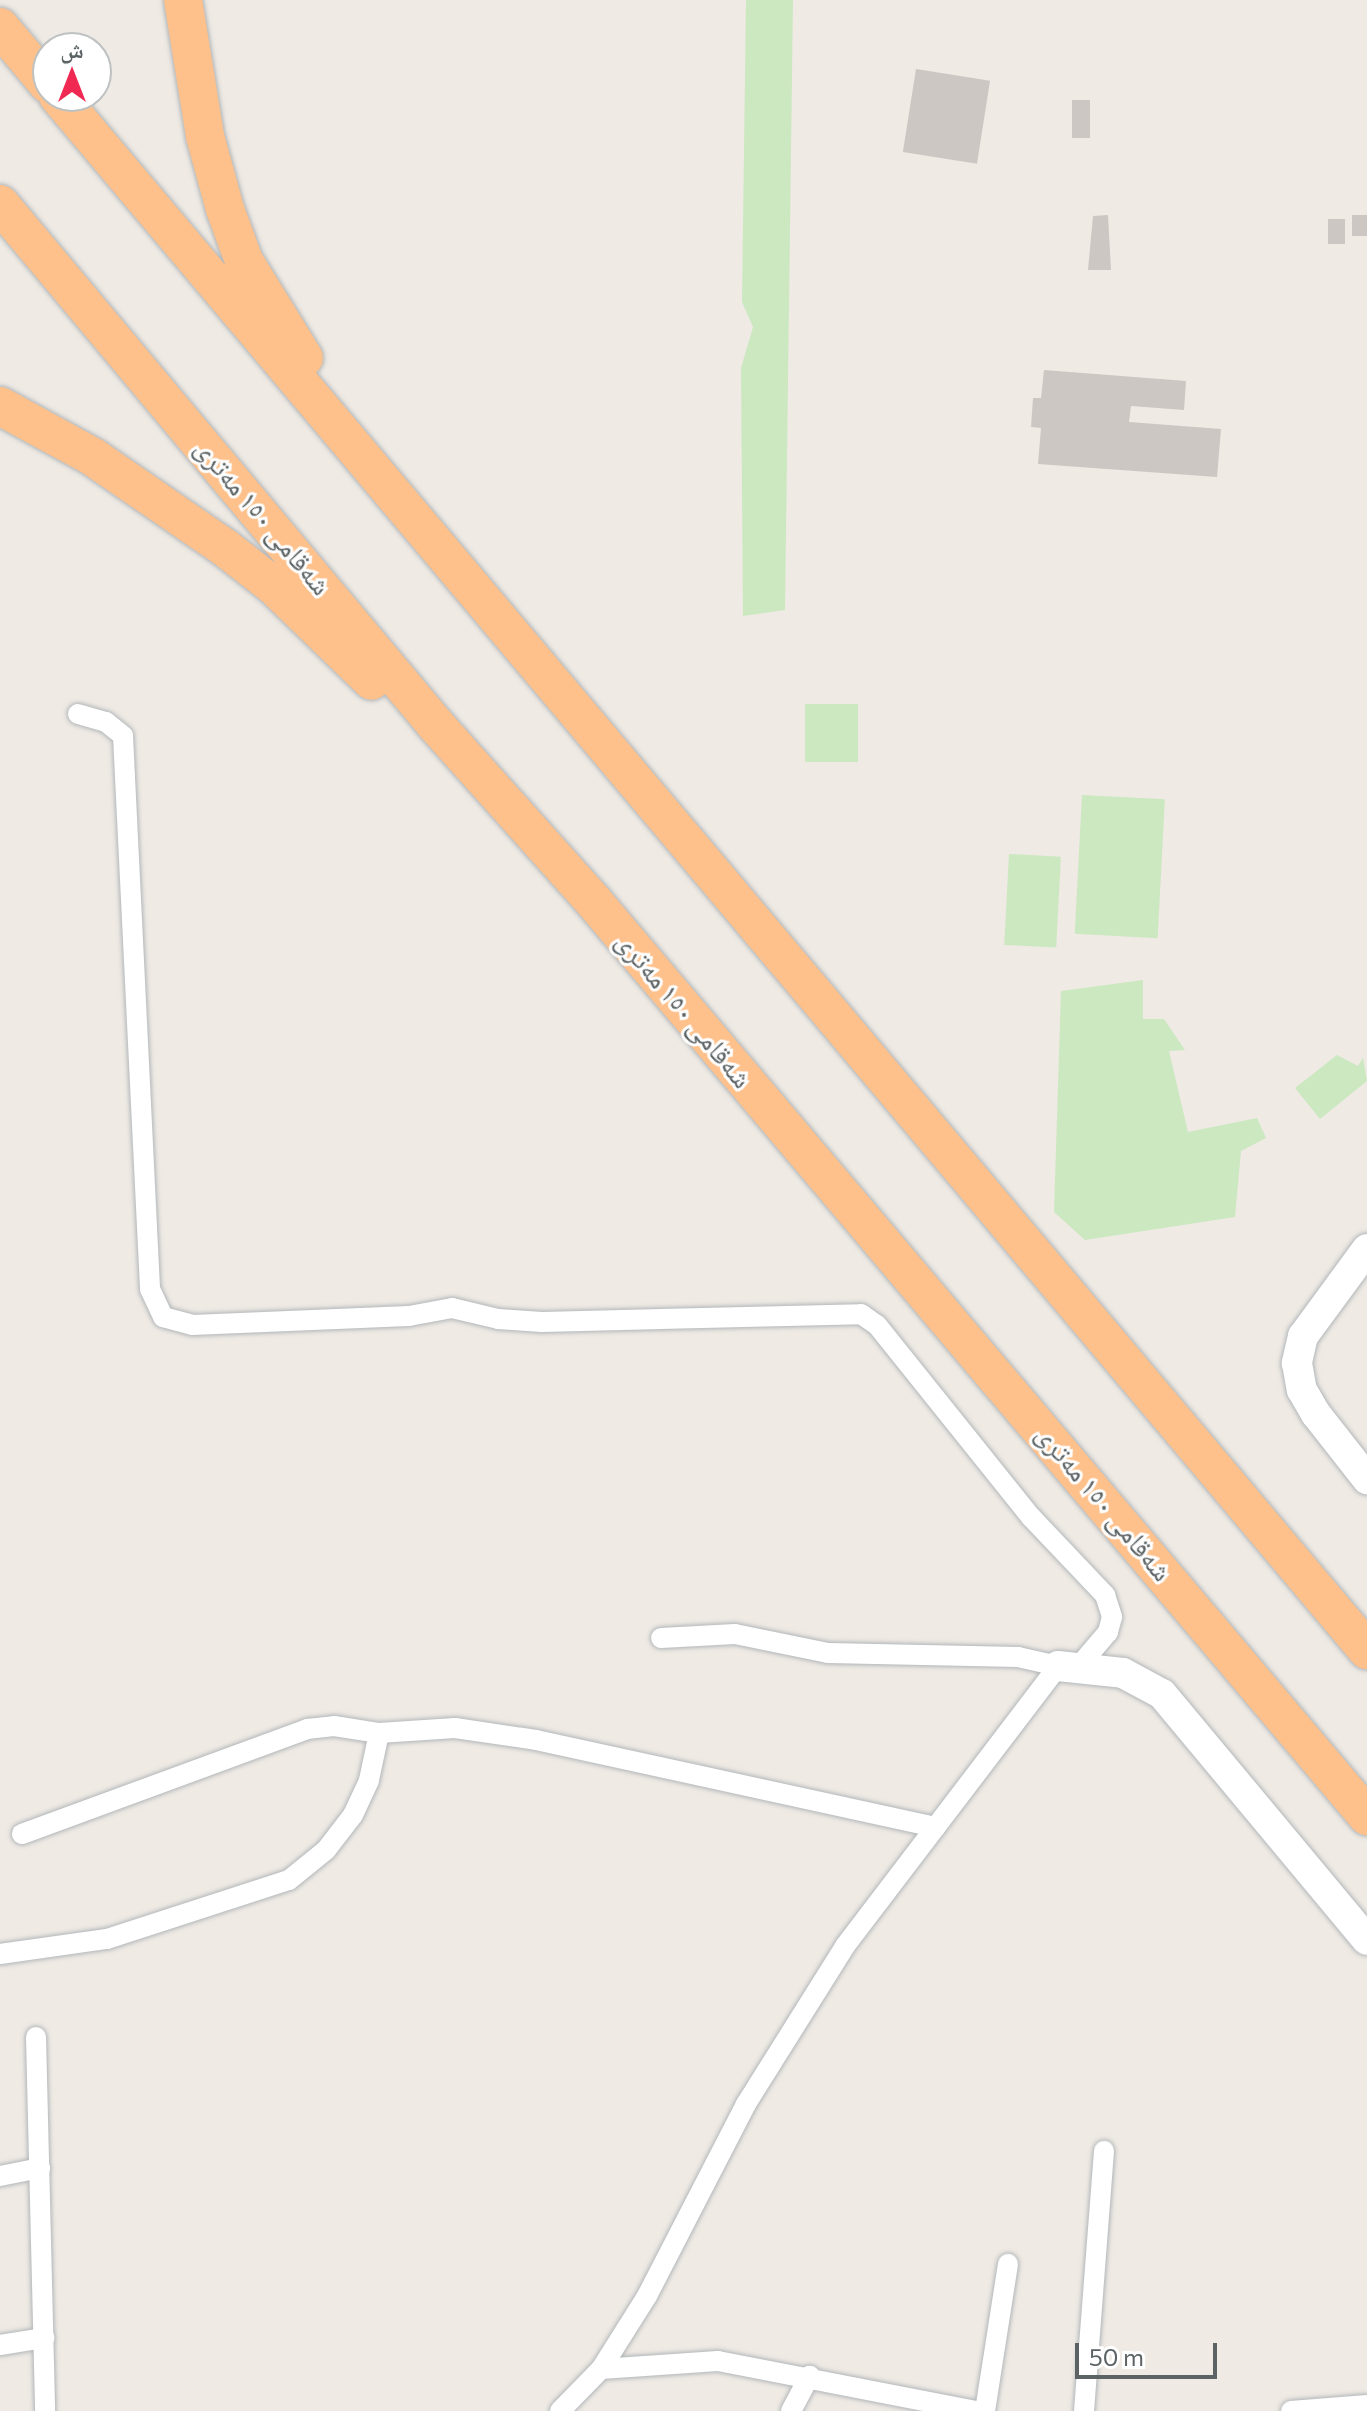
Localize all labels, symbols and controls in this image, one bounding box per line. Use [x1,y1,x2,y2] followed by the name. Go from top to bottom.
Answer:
[32,32,112,112] north arrow
[60,36,84,63] text: ش
[189,431,339,601] street label: شەقامی ١٥٠ مەتری
[610,924,760,1094] street label: شەقامی ١٥٠ مەتری
[1030,1417,1180,1587] street label: شەقامی ١٥٠ مەتری
[1079,2327,1221,2377] scale bar
[1089,2342,1144,2371] text: 50 m

